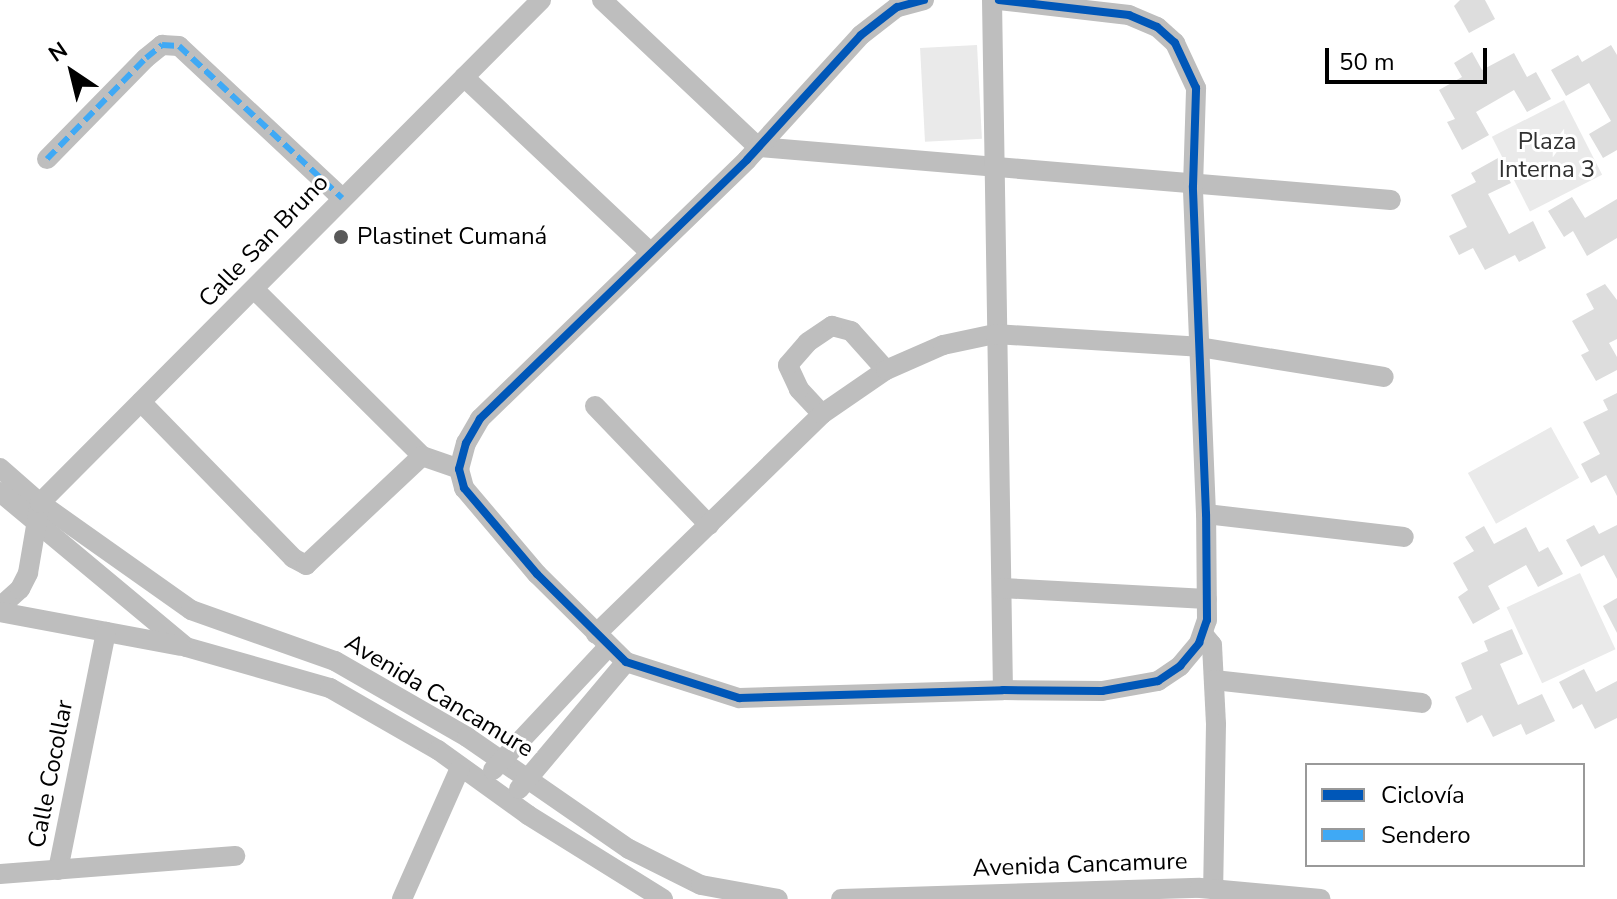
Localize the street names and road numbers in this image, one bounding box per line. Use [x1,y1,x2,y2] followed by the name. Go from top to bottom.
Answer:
[193,168,335,314] street label: Calle San Bruno
[339,628,539,764] street label: Avenida Cancamure
[23,698,79,850] street label: Calle Cocollar
[972,847,1188,883] street label: Avenida Cancamure

